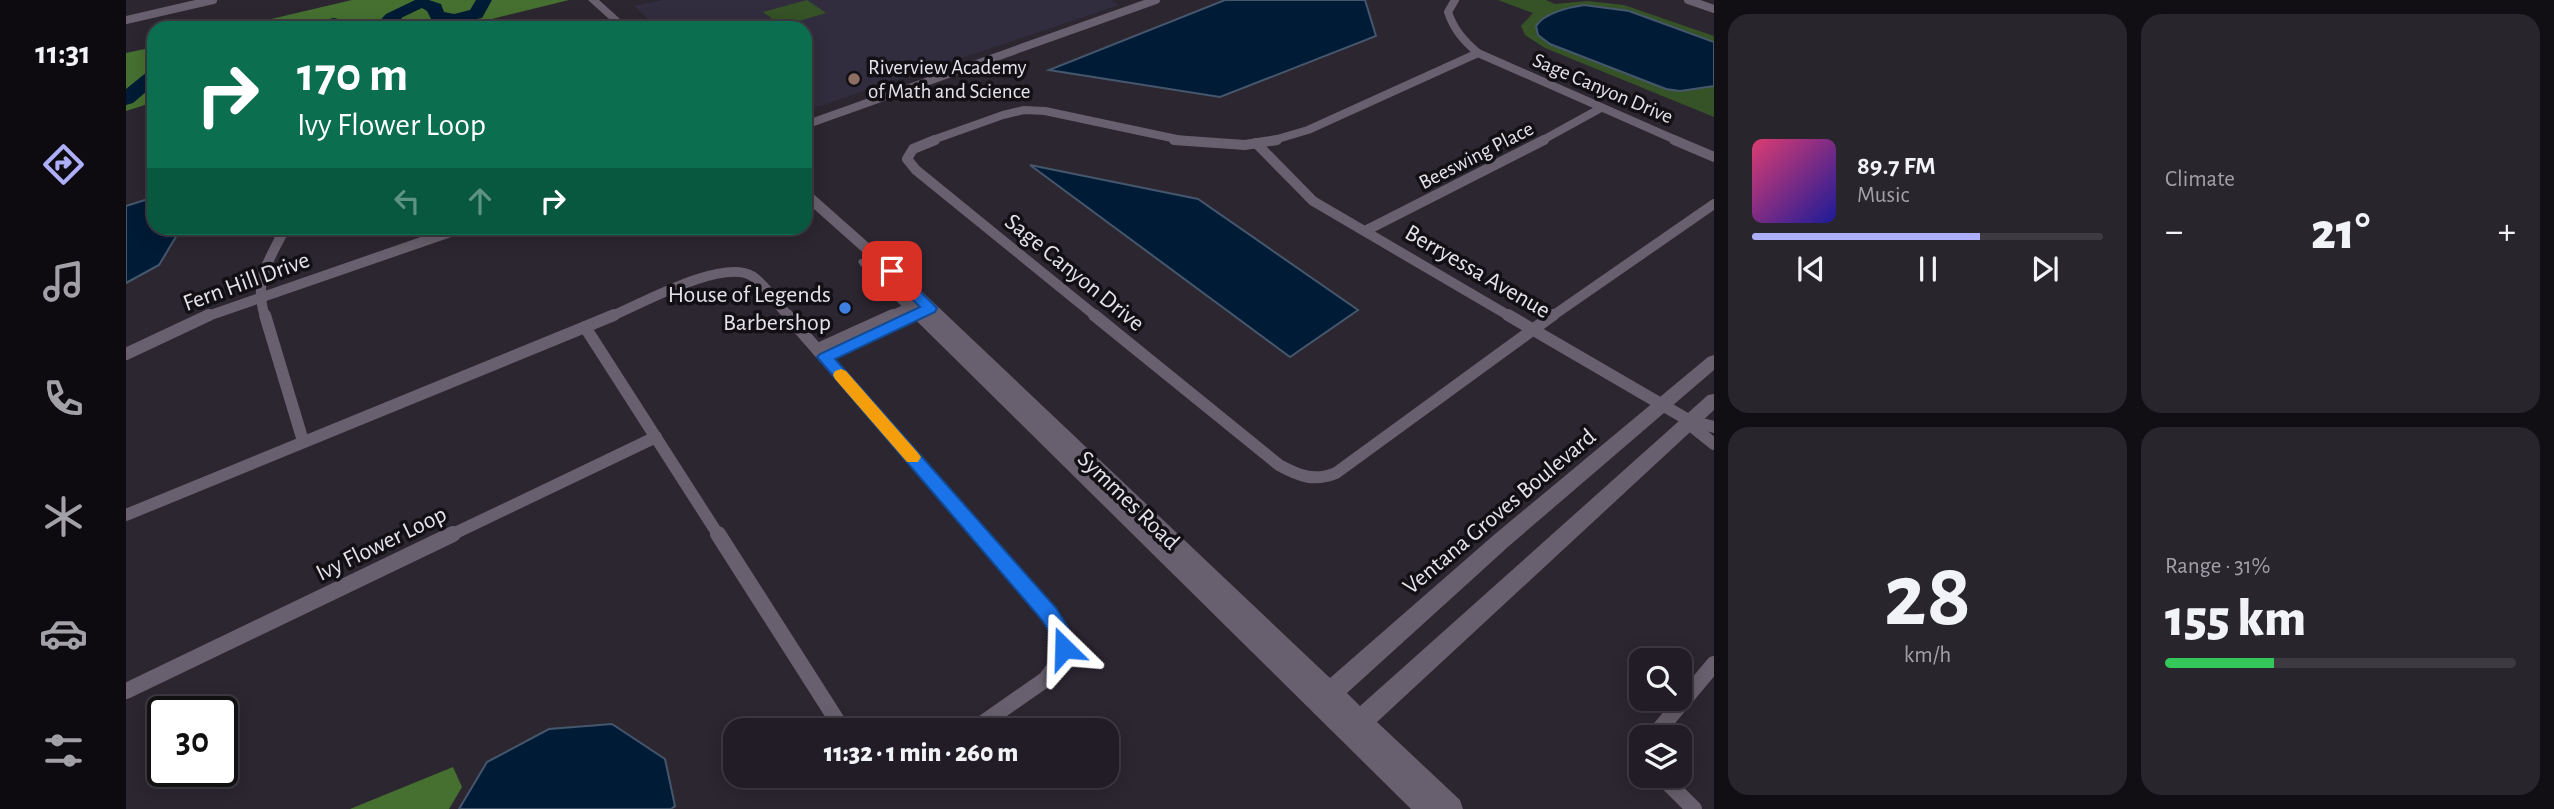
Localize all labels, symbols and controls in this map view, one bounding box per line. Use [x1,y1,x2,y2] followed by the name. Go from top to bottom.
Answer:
[35,37,91,69] text: 11:31
[182,49,273,140] icon: right
[1530,49,1676,127] street label: Sage Canyon Drive
[297,51,408,100] text: 170 m
[868,57,1030,102] place label: Riverview Academy of Math and Science
[846,71,862,87] marker: Riverview Academy of Math and Science
[297,109,486,141] text: Ivy Flower Loop
[1416,118,1537,193] street label: Beeswing Place
[39,140,88,189] icon: directions
[1857,153,1936,179] text: 89.7 FM
[2165,168,2235,191] text: Climate
[388,182,426,220] icon: left
[461,182,499,220] icon: ahead
[534,182,572,220] icon: right
[1857,184,1909,207] text: Music
[2311,206,2370,258] text: 21°
[1000,209,1149,336] street label: Sage Canyon Drive
[2165,213,2183,251] text: −
[2498,213,2516,251] text: +
[1401,221,1554,323] street label: Berryessa Avenue
[862,241,922,301] pin
[180,248,313,316] street label: Fern Hill Drive
[1792,250,1830,288] icon: previous
[1909,250,1947,288] icon: pause
[2026,250,2064,288] icon: next
[873,252,911,290] icon: arrive
[39,257,88,306] icon: music
[668,283,831,335] place label: House of Legends Barbershop
[837,300,853,316] marker: House of Legends Barbershop
[39,374,88,423] icon: phone
[1399,424,1600,599] street label: Ventana Groves Boulevard
[1073,447,1184,555] street label: Symmes Road
[39,492,88,541] icon: climate
[312,502,450,586] street label: Ivy Flower Loop
[1884,551,1971,642] text: 28
[2165,555,2271,578] text: Range · 31%
[2165,593,2306,645] text: 155 km
[39,609,88,658] icon: car
[1027,611,1101,685] position arrow
[1904,644,1951,667] text: km/h
[1629,648,1692,788] map controls
[1629,648,1692,711] button: search
[147,696,238,787] speed limit sign: 30
[1629,725,1692,788] button: layers
[39,726,88,775] icon: filters
[824,740,1018,766] text: 11:32 · 1 min · 260 m

